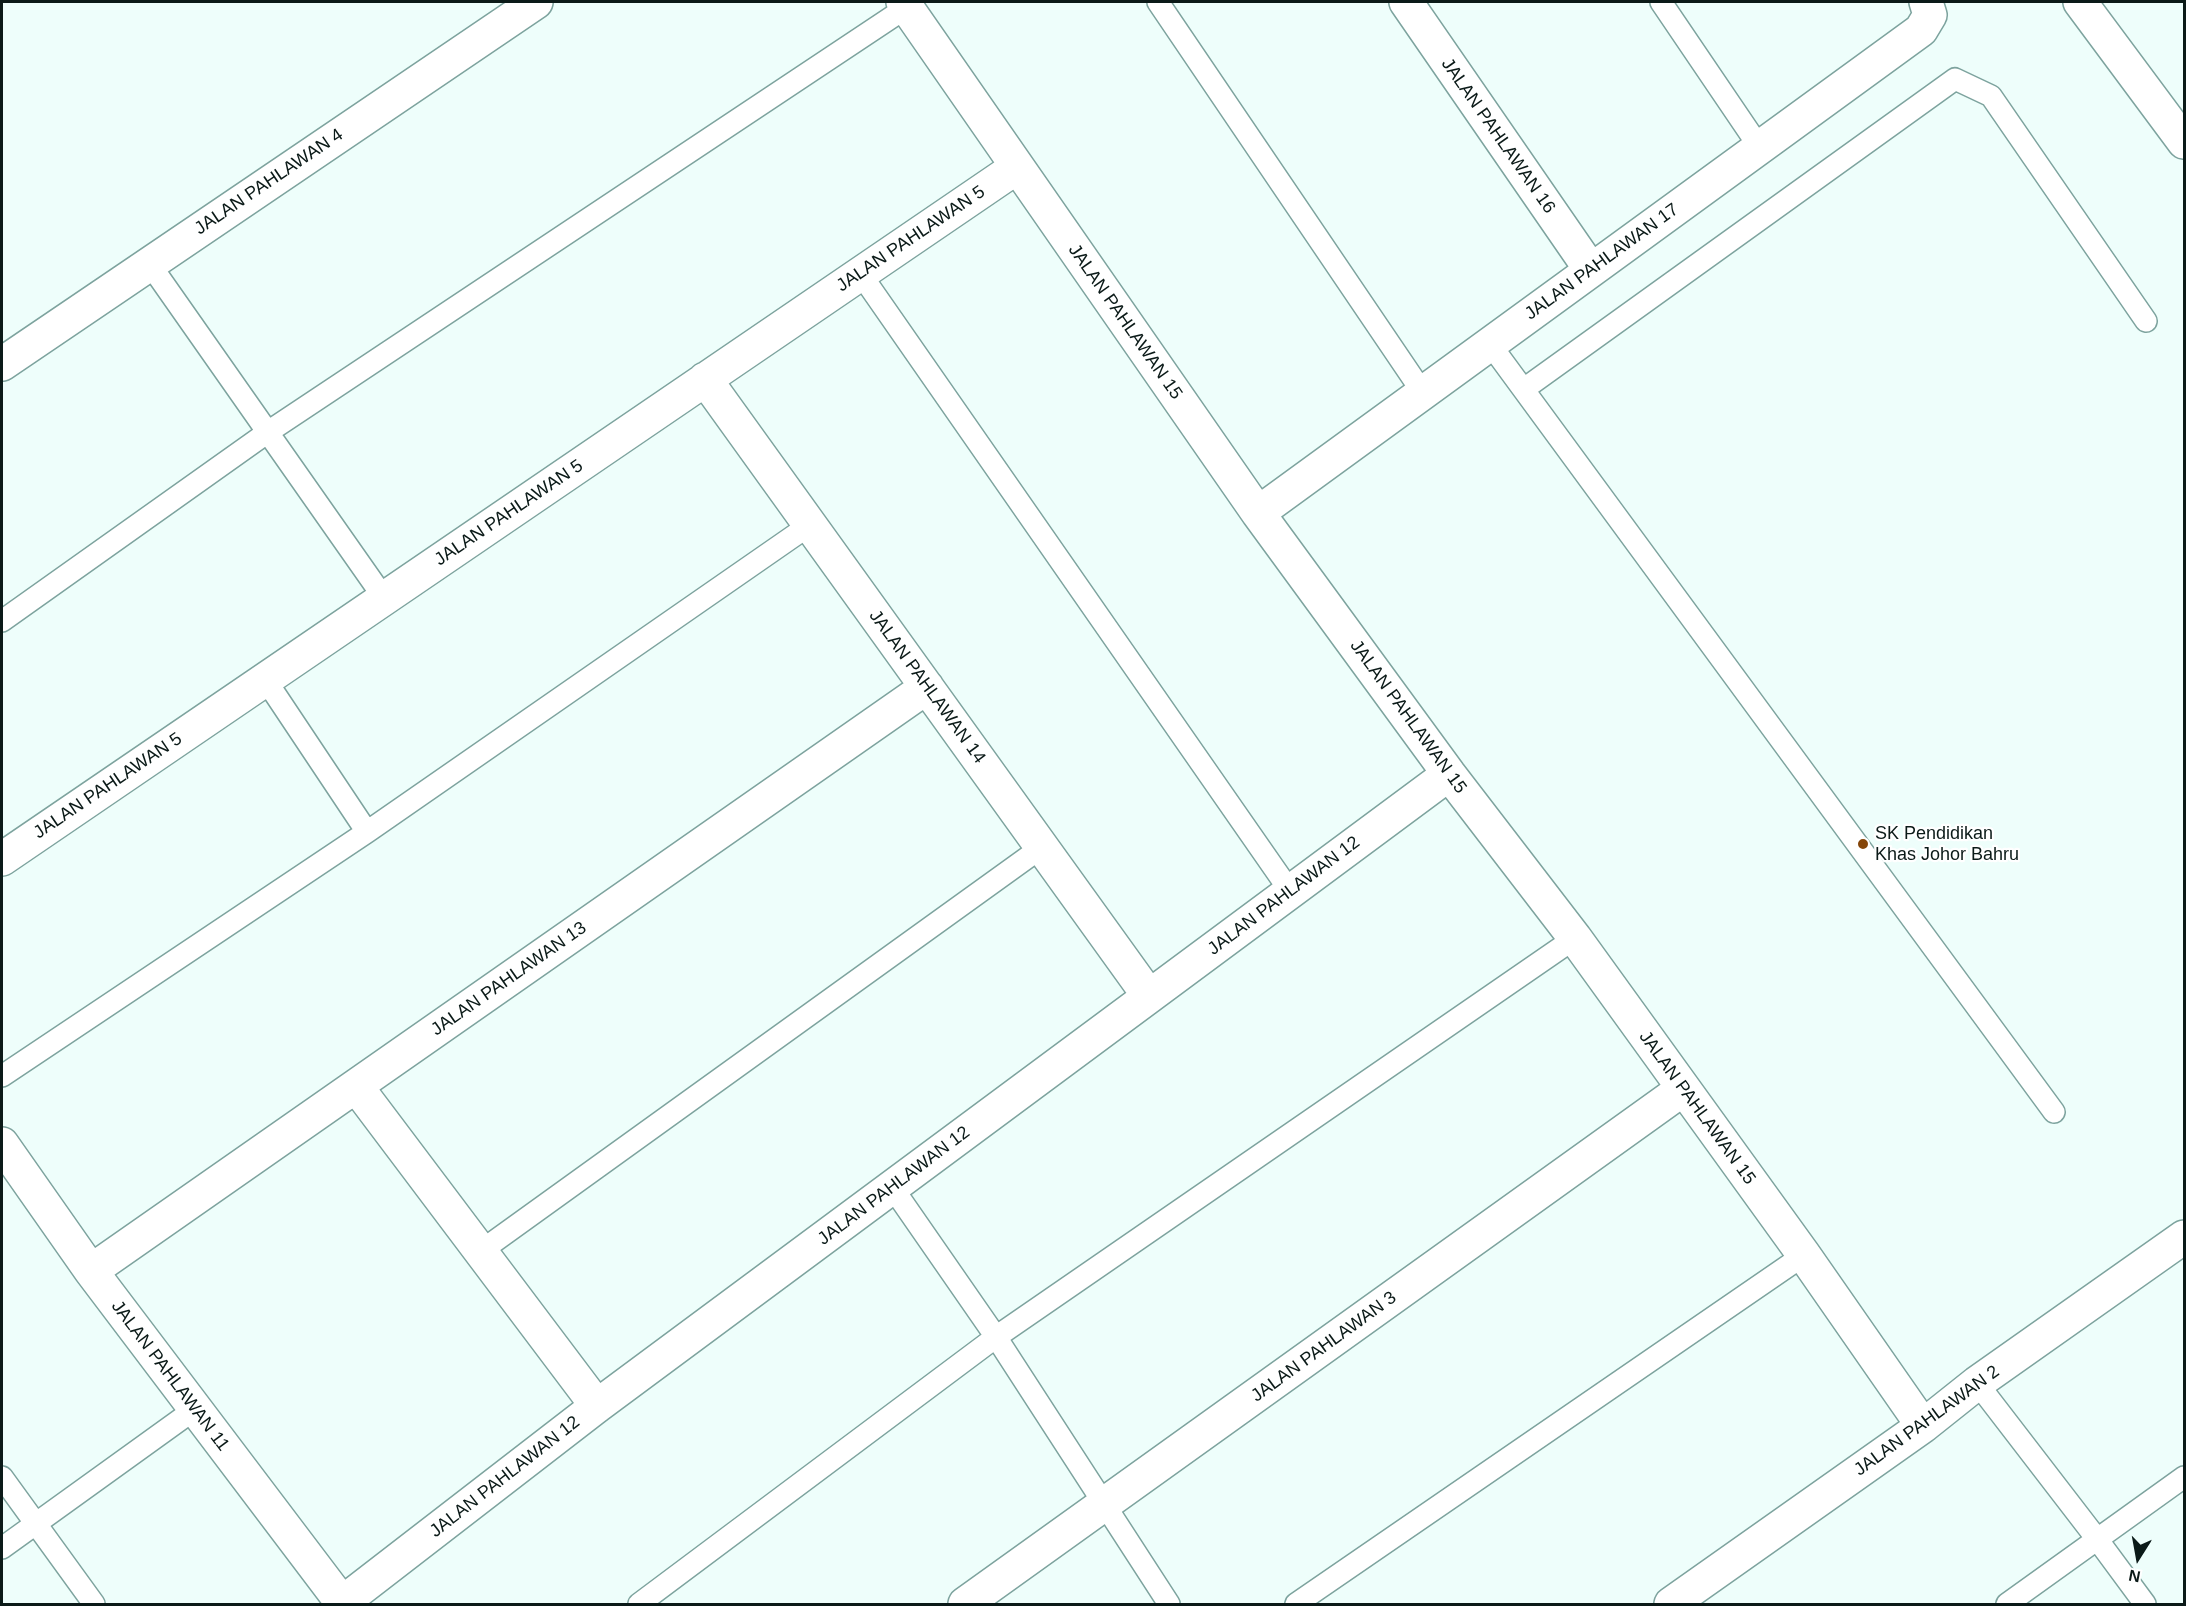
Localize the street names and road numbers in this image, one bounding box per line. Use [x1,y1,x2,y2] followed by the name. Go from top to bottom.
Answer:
[1436,54,1560,218] street label: JALAN PAHLAWAN 16
[191,124,347,240] street label: JALAN PAHLAWAN 4
[833,181,989,297] street label: JALAN PAHLAWAN 5
[1521,199,1683,325] street label: JALAN PAHLAWAN 17
[1063,240,1187,404] street label: JALAN PAHLAWAN 15
[431,455,587,571] street label: JALAN PAHLAWAN 5
[864,606,990,768] street label: JALAN PAHLAWAN 14
[1345,636,1471,798] street label: JALAN PAHLAWAN 15
[30,728,186,844] street label: JALAN PAHLAWAN 5
[1204,832,1364,960] street label: JALAN PAHLAWAN 12
[427,917,591,1041] street label: JALAN PAHLAWAN 13
[1634,1027,1760,1189] street label: JALAN PAHLAWAN 15
[814,1122,974,1250] street label: JALAN PAHLAWAN 12
[1247,1287,1401,1407] street label: JALAN PAHLAWAN 3
[106,1296,234,1456] street label: JALAN PAHLAWAN 11
[1850,1361,2004,1481] street label: JALAN PAHLAWAN 2
[426,1412,584,1542] street label: JALAN PAHLAWAN 12

